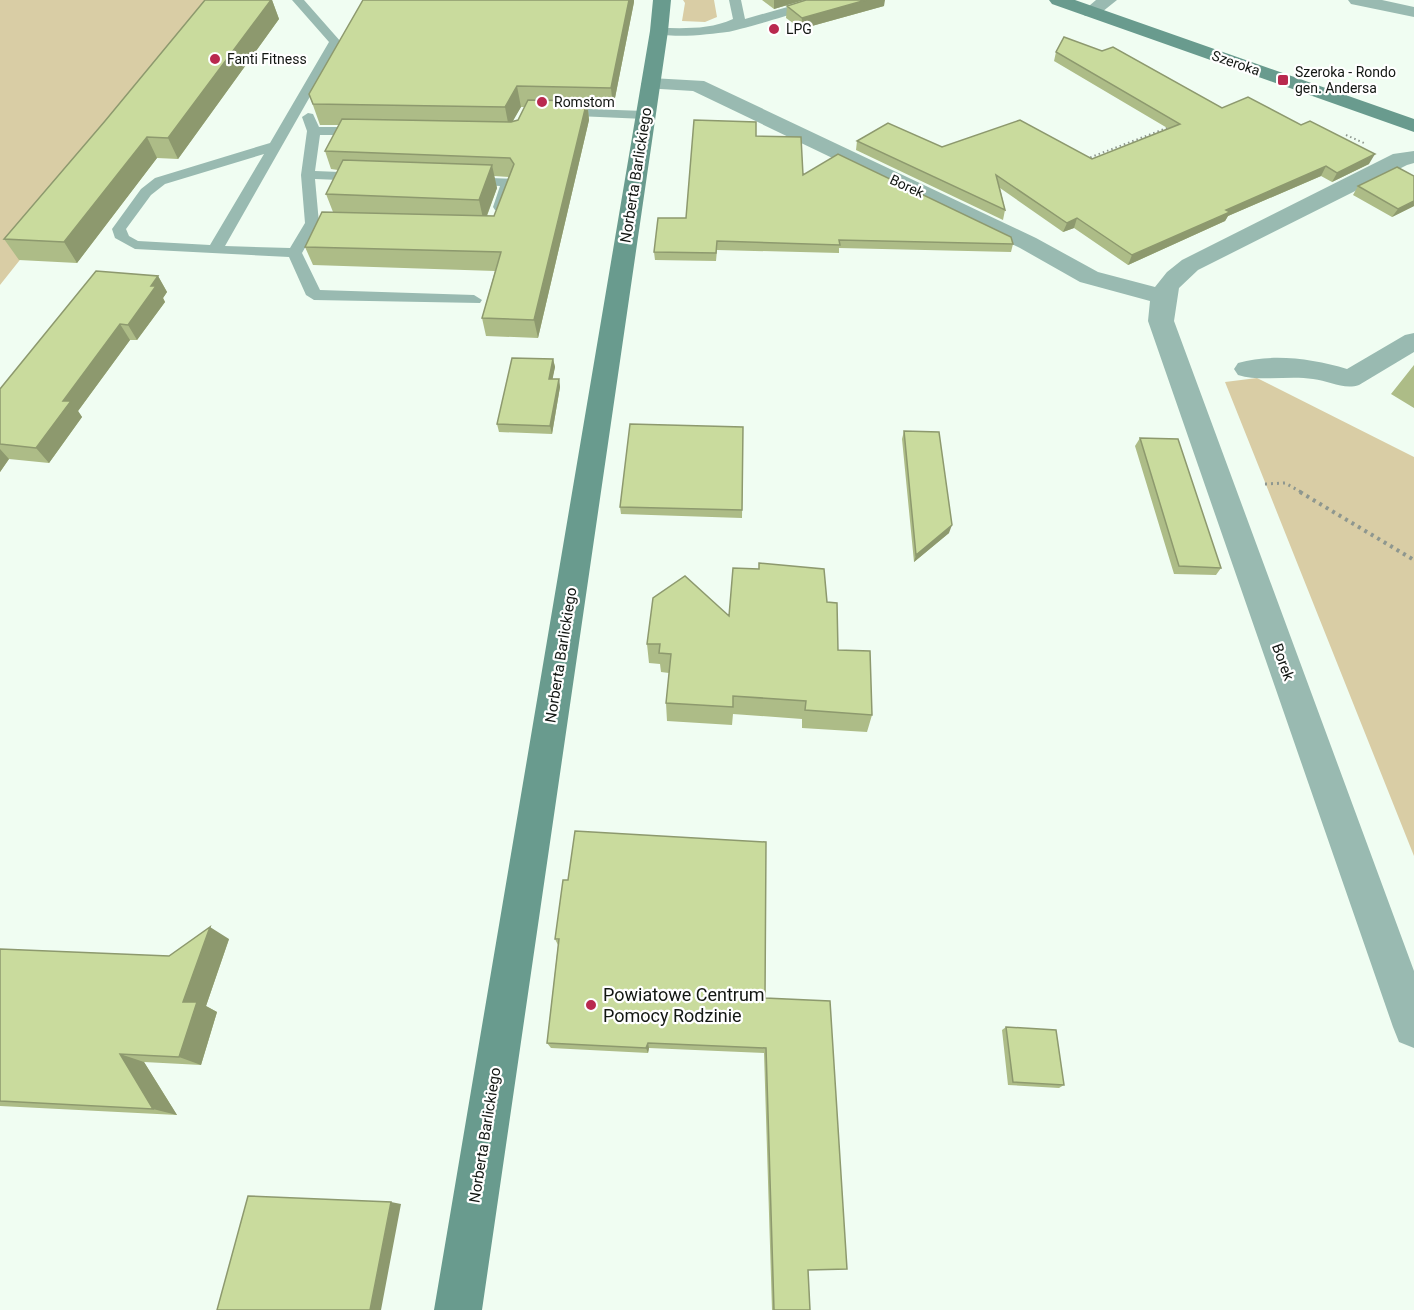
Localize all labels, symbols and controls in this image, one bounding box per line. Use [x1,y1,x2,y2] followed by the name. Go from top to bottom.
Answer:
[786,21,812,37] place label: LPG
[767,22,781,36] marker: LPG
[1210,47,1262,79] street label: Szeroka
[227,51,307,67] place label: Fanti Fitness
[208,52,222,66] marker: Fanti Fitness
[1295,64,1396,96] place label: Szeroka - Rondo gen. Andersa
[1276,73,1290,87] marker: Szeroka - Rondo gen. Andersa
[554,94,615,110] place label: Romstom
[535,95,549,109] marker: Romstom
[616,106,656,244] street label: Norberta Barlickiego
[887,171,927,201] street label: Borek
[541,586,581,724] street label: Norberta Barlickiego
[1268,641,1298,683] street label: Borek
[603,984,765,1026] place label: Powiatowe Centrum Pomocy Rodzinie
[584,998,598,1012] marker: Powiatowe Centrum Pomocy Rodzinie
[465,1066,505,1204] street label: Norberta Barlickiego

